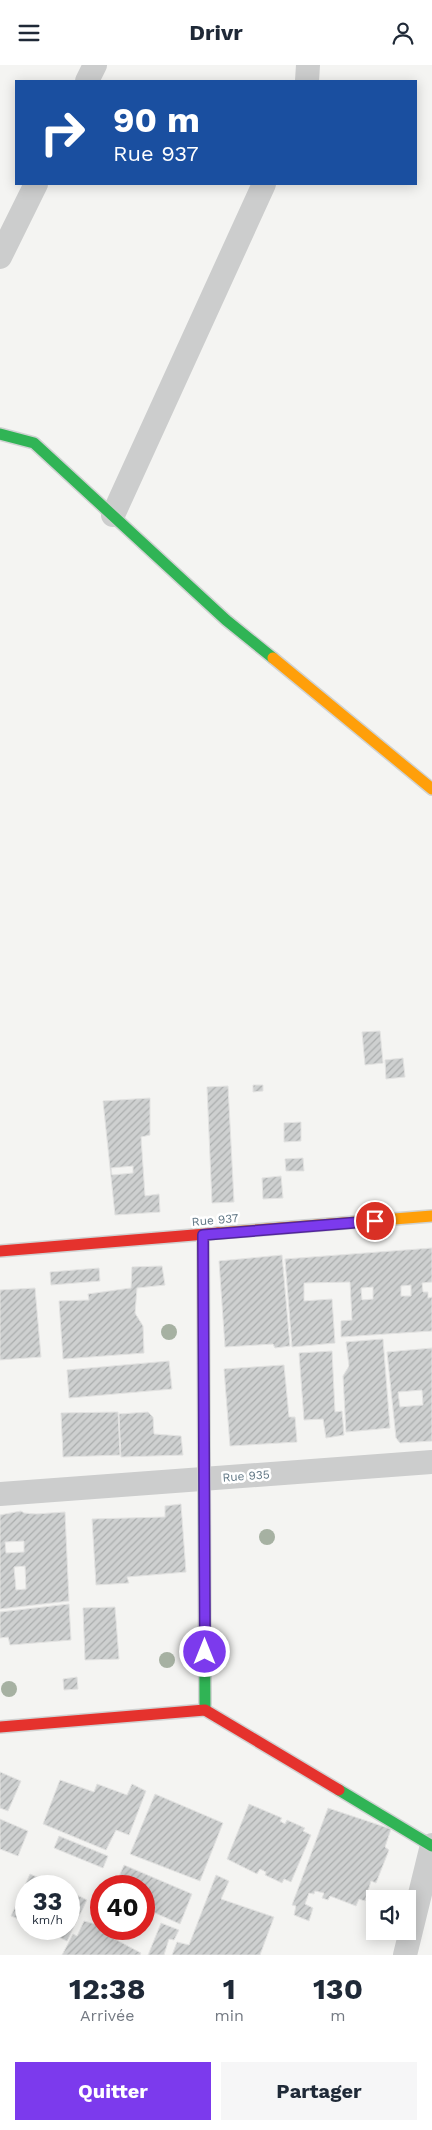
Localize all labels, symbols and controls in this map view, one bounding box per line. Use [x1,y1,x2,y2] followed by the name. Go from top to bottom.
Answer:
[15,19,43,47] icon: menu
[389,19,417,47] icon: person
[189,20,243,45] text: Drivr
[113,99,200,141] text: 90 m
[30,100,95,165] icon: right
[113,141,199,166] text: Rue 937
[354,1200,396,1242] pin
[361,1207,389,1235] icon: arrive
[191,1211,239,1229] street label: Rue 937
[222,1467,270,1485] street label: Rue 935
[178,1625,230,1677] position arrow
[90,1875,155,1940] speed limit sign: 40
[33,1887,62,1916] text: 33
[366,1890,416,1940] map controls
[366,1890,416,1940] button: sound
[32,1913,63,1927] text: km/h
[69,1971,145,2006] text: 12:38
[223,1971,236,2006] text: 1
[313,1971,363,2006] text: 130
[80,2006,135,2025] text: Arrivée
[214,2006,244,2025] text: min
[330,2006,346,2025] text: m
[15,2062,211,2120] button: Quitter
[221,2062,417,2120] button: Partager

